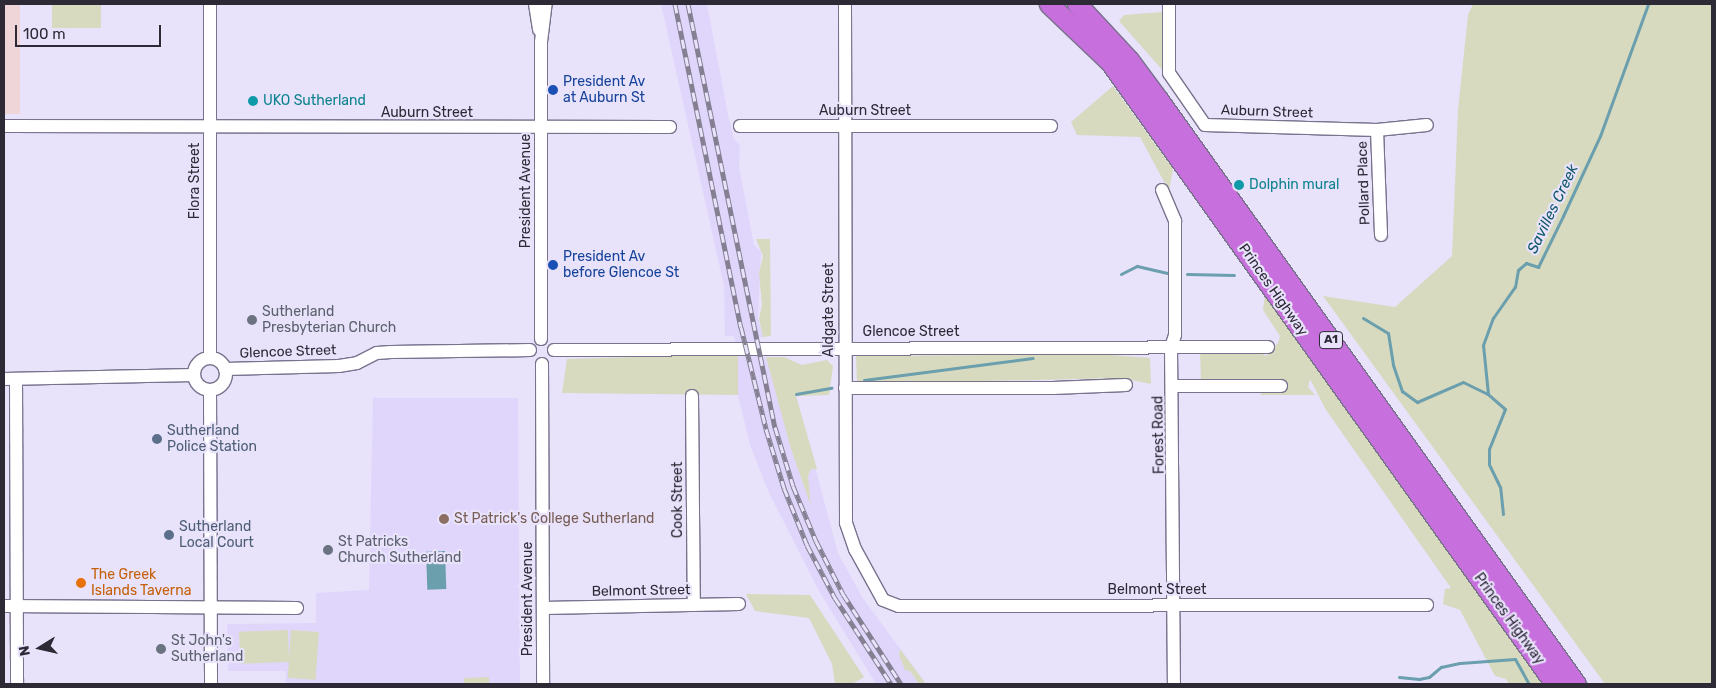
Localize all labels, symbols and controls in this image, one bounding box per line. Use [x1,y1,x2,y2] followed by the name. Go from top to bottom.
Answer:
[18,15,164,47] scale bar
[23,25,65,43] text: 100 m
[563,74,646,106] place label: President Av at Auburn St
[547,84,559,96] marker: President Av at Auburn St
[263,93,366,109] place label: UKO Sutherland
[247,95,259,107] marker: UKO Sutherland
[1221,102,1313,122] street label: Auburn Street
[819,103,911,119] street label: Auburn Street
[381,105,473,121] street label: Auburn Street
[518,133,534,249] street label: President Avenue
[1354,141,1374,225] street label: Pollard Place
[187,143,203,219] street label: Flora Street
[1524,161,1582,257] water label: Savilles Creek
[1249,177,1339,193] place label: Dolphin mural
[1233,179,1245,191] marker: Dolphin mural
[1235,241,1311,339] street label: Princes Highway
[563,249,679,282] place label: President Av before Glencoe St
[547,259,559,271] marker: President Av before Glencoe St
[821,263,837,357] street label: Aldgate Street
[262,304,396,336] place label: Sutherland Presbyterian Church
[246,314,258,326] marker: Sutherland Presbyterian Church
[863,324,959,340] street label: Glencoe Street
[1318,330,1344,350] road number: A1
[239,342,337,362] street label: Glencoe Street
[1150,396,1168,474] street label: Forest Road
[167,423,257,456] place label: Sutherland Police Station
[151,433,163,445] marker: Sutherland Police Station
[670,462,686,538] street label: Cook Street
[454,511,654,527] place label: St Patrick's College Sutherland
[438,513,450,525] marker: St Patrick's College Sutherland
[179,519,254,552] place label: Sutherland Local Court
[163,529,175,541] marker: Sutherland Local Court
[338,534,461,566] place label: St Patricks Church Sutherland
[520,541,536,657] street label: President Avenue
[322,544,334,556] marker: St Patricks Church Sutherland
[91,567,192,600] place label: The Greek Islands Taverna
[1470,570,1548,668] street label: Princes Highway
[75,577,87,589] marker: The Greek Islands Taverna
[591,582,691,600] street label: Belmont Street
[1108,582,1206,598] street label: Belmont Street
[15,623,65,673] north arrow
[171,633,243,666] place label: St John's Sutherland
[155,643,167,655] marker: St John's Sutherland
[15,644,34,657] text: N

